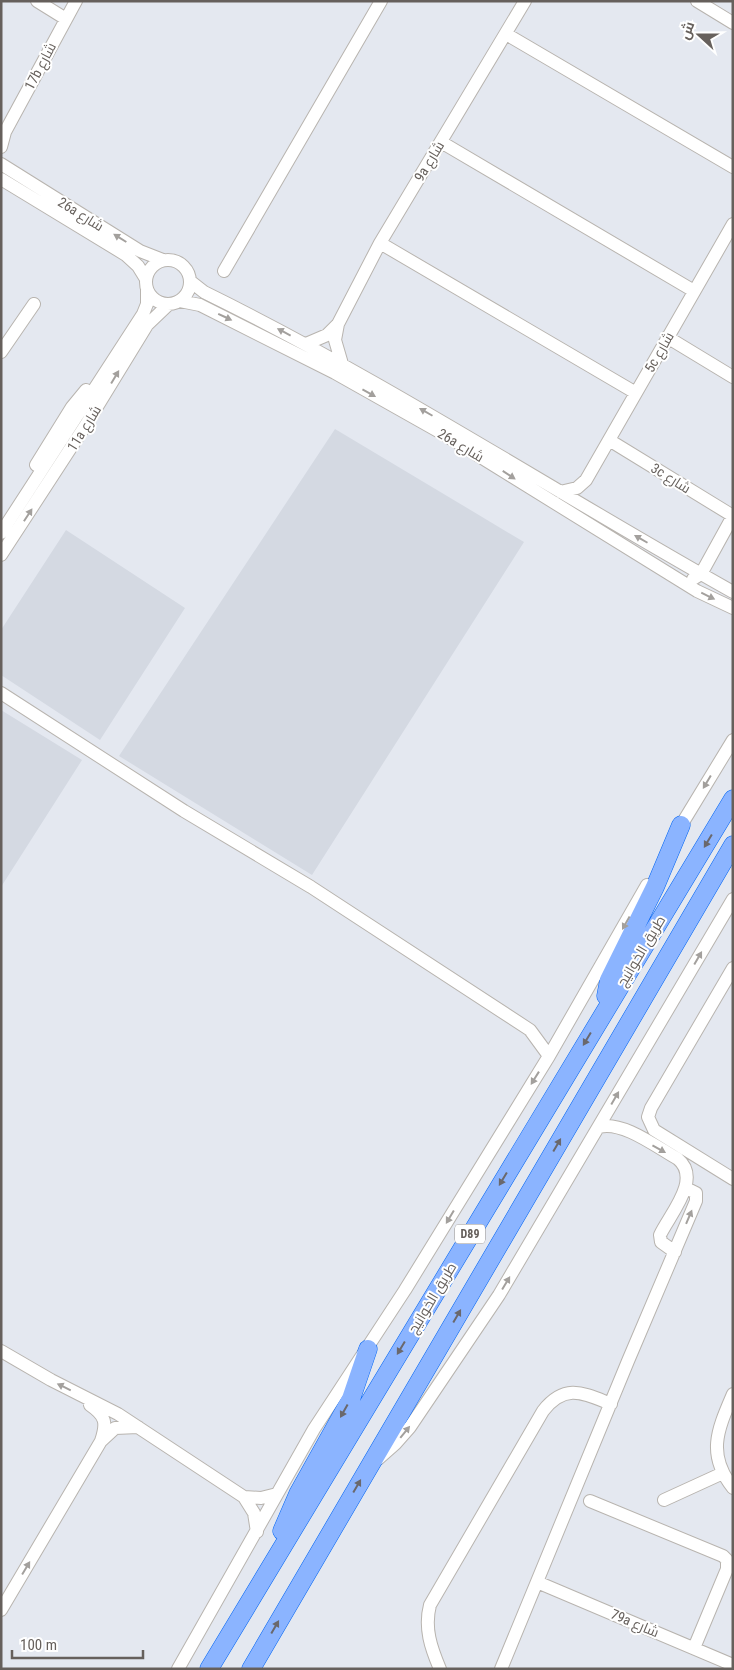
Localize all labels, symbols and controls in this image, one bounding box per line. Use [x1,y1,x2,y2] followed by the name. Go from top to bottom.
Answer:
[674,10,724,60] north arrow
[676,19,698,42] text: ش
[21,40,60,93] street label: 17b شارع
[411,138,448,184] street label: 9a شارع
[55,194,107,235] street label: 26a شارع
[113,233,126,242] one-way arrow
[218,314,232,322] one-way arrow
[277,328,291,336] one-way arrow
[641,329,678,375] street label: 5c شارع
[111,371,120,384] one-way arrow
[362,389,377,397] one-way arrow
[64,402,105,454] street label: 11a شارع
[418,408,433,416] one-way arrow
[435,425,487,466] street label: 26a شارع
[648,460,694,497] street label: 3c شارع
[503,470,516,480] one-way arrow
[23,508,33,521] one-way arrow
[634,535,647,544] one-way arrow
[700,592,715,600] one-way arrow
[703,775,712,789] one-way arrow
[703,834,712,847] one-way arrow
[614,913,669,990] street label: طريق الخوانيج
[622,915,630,930] one-way arrow
[693,952,702,965] one-way arrow
[583,1033,592,1046] one-way arrow
[531,1072,540,1085] one-way arrow
[611,1092,620,1105] one-way arrow
[552,1139,561,1152] one-way arrow
[652,1144,665,1153] one-way arrow
[499,1172,508,1185] one-way arrow
[446,1210,455,1223] one-way arrow
[686,1210,694,1225] one-way arrow
[455,1224,485,1244] road number: D89
[405,1260,460,1337] street label: طريق الخوانيج
[501,1277,510,1290] one-way arrow
[453,1308,461,1323] one-way arrow
[397,1341,406,1354] one-way arrow
[57,1383,71,1391] one-way arrow
[340,1404,349,1417] one-way arrow
[400,1426,411,1439] one-way arrow
[353,1480,362,1493] one-way arrow
[22,1562,31,1575] one-way arrow
[608,1606,662,1641] street label: 79a شارع
[271,1620,280,1633] one-way arrow
[12,1628,144,1660] scale bar
[20,1636,57,1654] text: 100 m

